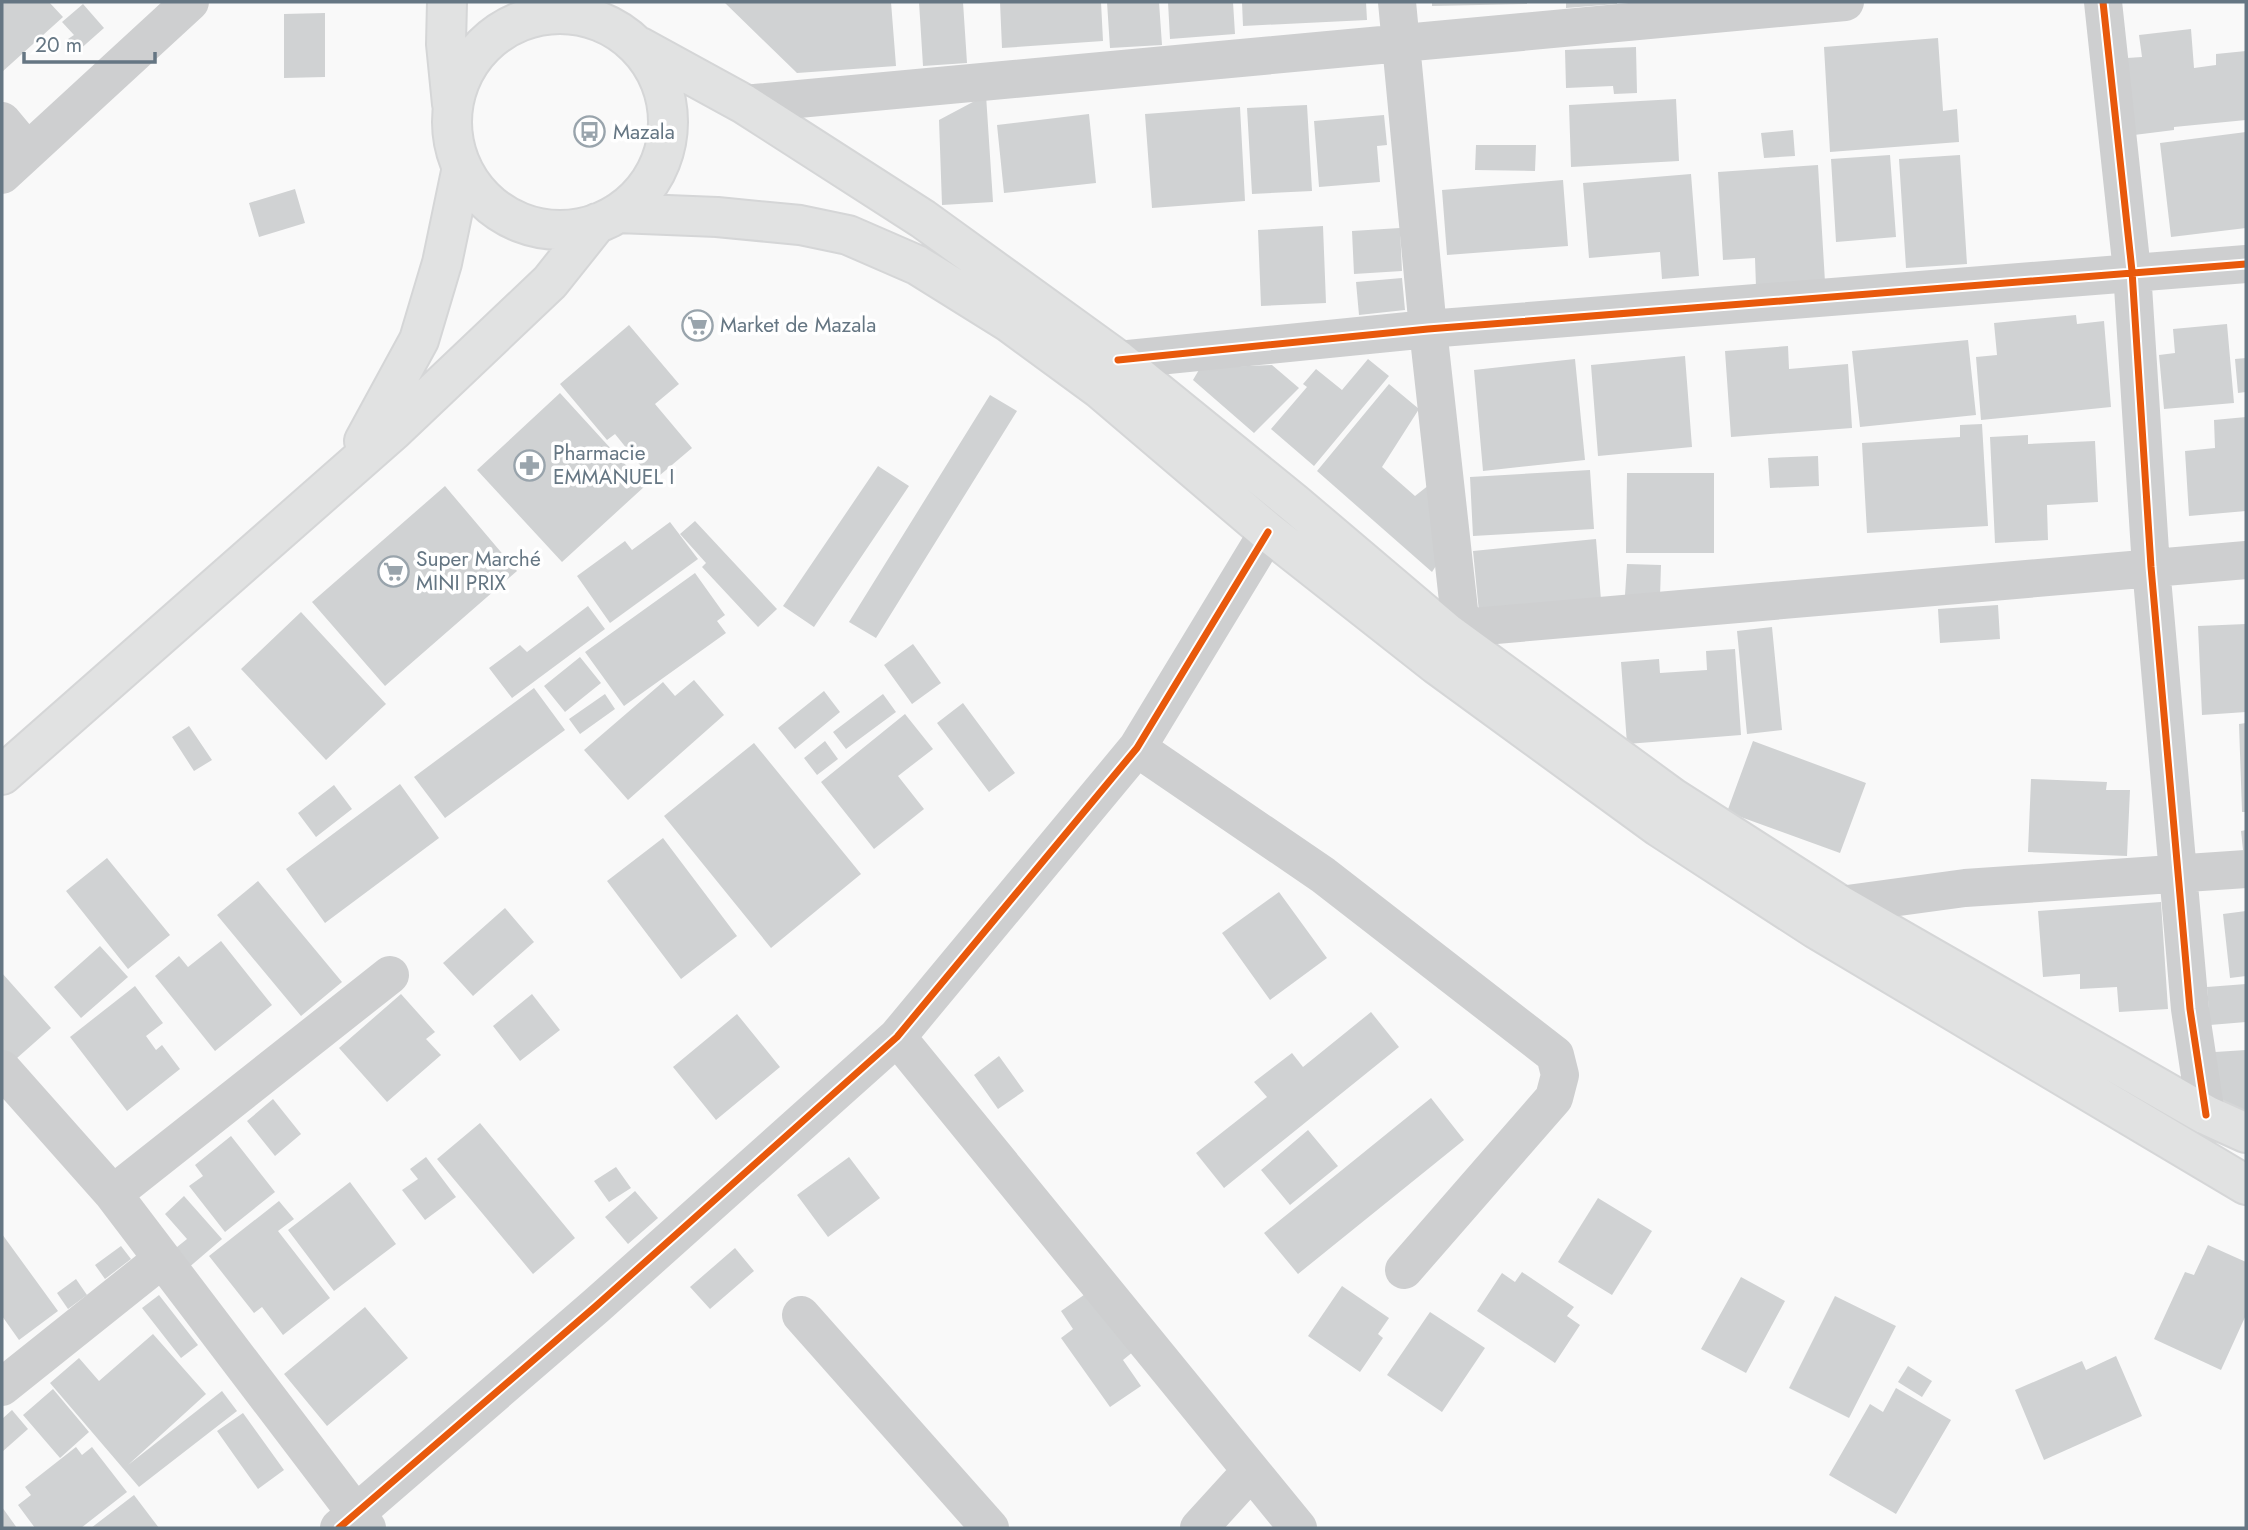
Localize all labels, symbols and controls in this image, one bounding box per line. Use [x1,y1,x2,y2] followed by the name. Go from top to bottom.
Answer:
[24,21,156,65] scale bar
[35,30,82,60] text: 20 m
[573,115,607,149] bus stop icon: Mazala
[613,117,675,147] place label: Mazala
[680,308,714,342] supermarket icon: Market de Mazala
[720,310,876,340] place label: Market de Mazala
[553,438,674,492] place label: Pharmacie EMMANUEL I
[513,448,547,482] pharmacy icon: Pharmacie EMMANUEL I
[416,544,541,598] place label: Super Marché MINI PRIX
[376,554,410,588] supermarket icon: Super Marché MINI PRIX

